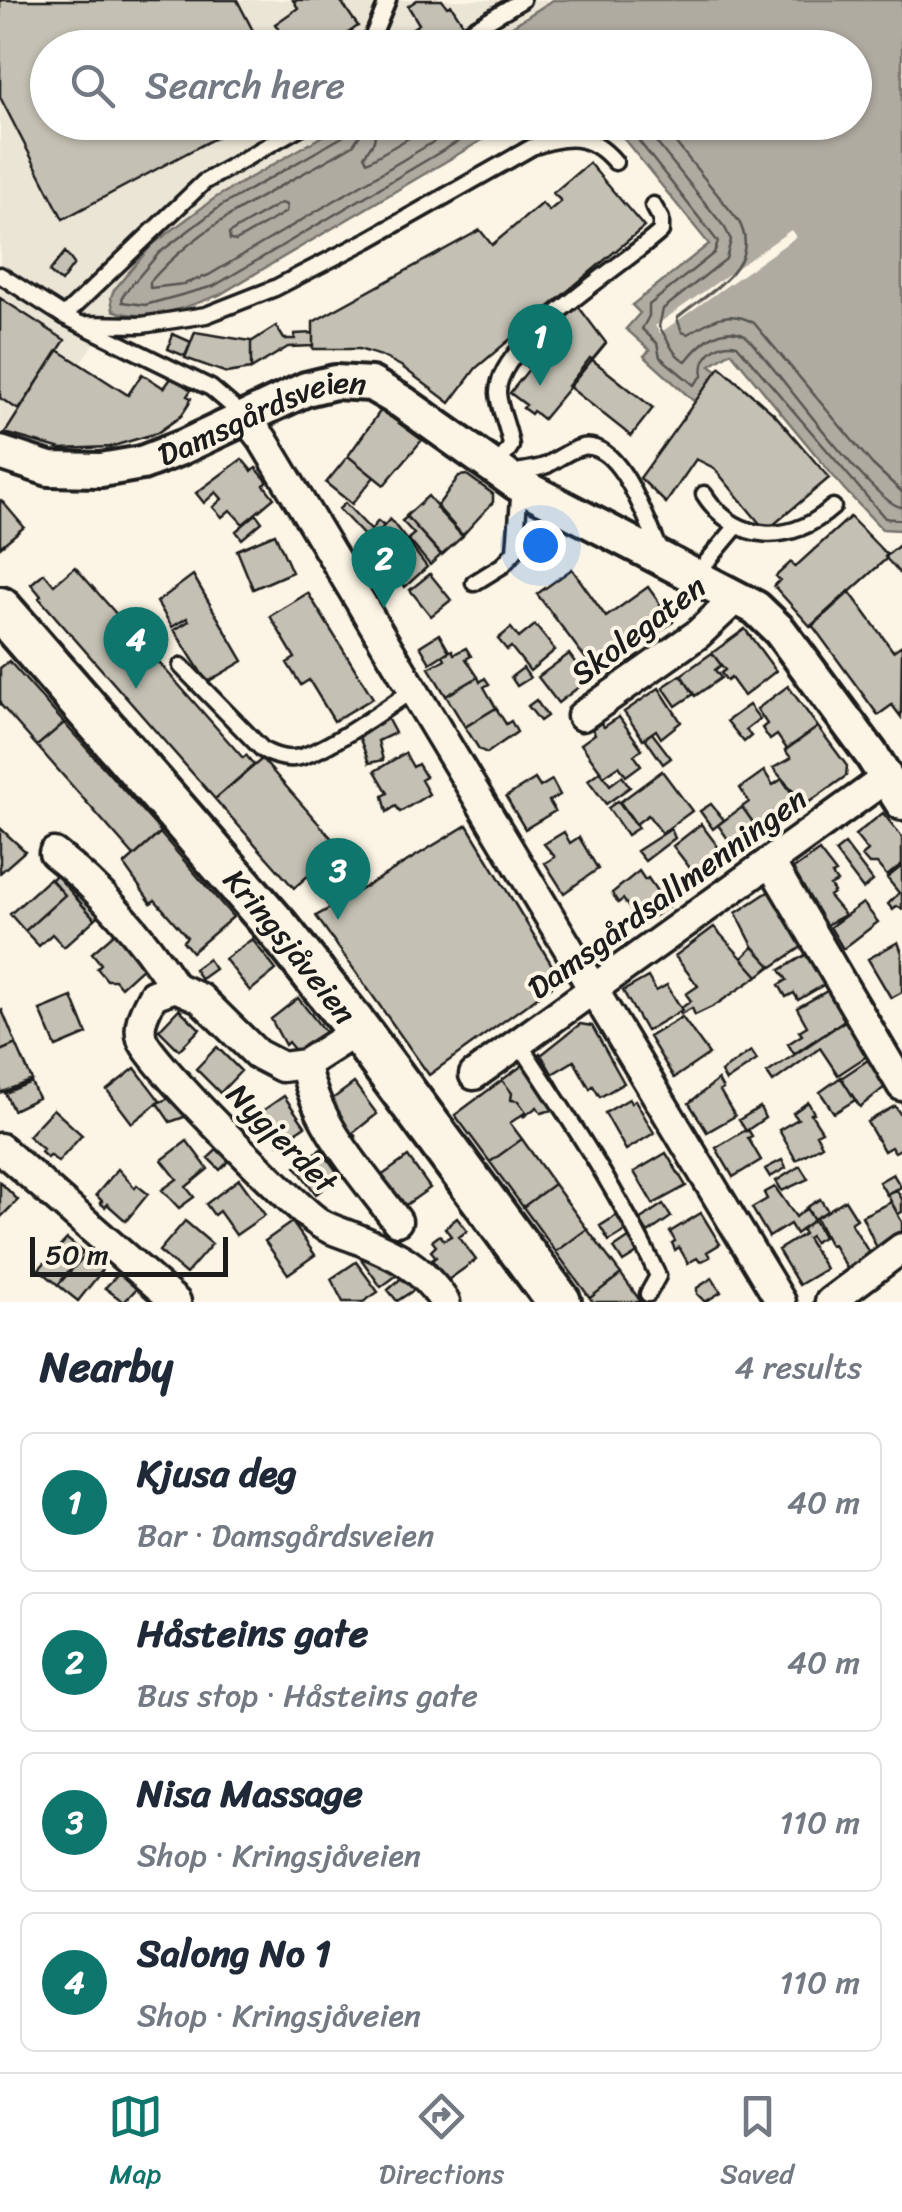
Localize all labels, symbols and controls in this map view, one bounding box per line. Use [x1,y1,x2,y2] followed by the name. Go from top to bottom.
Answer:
[30,30,872,140] search box
[145,52,345,119] text: Search here
[65,58,120,113] icon: search
[508,304,572,386] pin: 1
[149,354,368,483] street label: Damsgårdsveien
[515,520,566,571] your location
[352,526,416,608] pin: 2
[558,560,719,701] street label: Skolegaten
[104,606,168,689] pin: 4
[515,772,820,1015] street label: Damsgårdsallmenningen
[306,838,370,920] pin: 3
[208,855,372,1038] street label: Kringsjåveien
[212,1069,352,1209] street label: Nygjerdet
[45,1230,109,1279] text: 50 m
[30,1232,228,1276] scale bar
[40,1330,173,1404] text: Nearby
[734,1339,862,1396] text: 4 results
[137,1440,297,1507] text: Kjusa deg
[68,1474,81,1531] text: 1
[787,1474,860,1531] text: 40 m
[137,1507,434,1564] text: Bar · Damsgårdsveien
[137,1600,368,1667] text: Håsteins gate
[65,1634,84,1691] text: 2
[787,1634,860,1691] text: 40 m
[137,1667,478,1724] text: Bus stop · Håsteins gate
[137,1760,363,1827] text: Nisa Massage
[66,1794,83,1851] text: 3
[779,1794,860,1851] text: 110 m
[137,1827,421,1884] text: Shop · Kringsjåveien
[137,1920,331,1987] text: Salong No 1
[64,1954,85,2011] text: 4
[779,1954,860,2011] text: 110 m
[137,1987,421,2044] text: Shop · Kringsjåveien
[108,2089,163,2198] tab: Map
[379,2089,504,2198] tab: Directions
[720,2089,794,2198] tab: Saved

